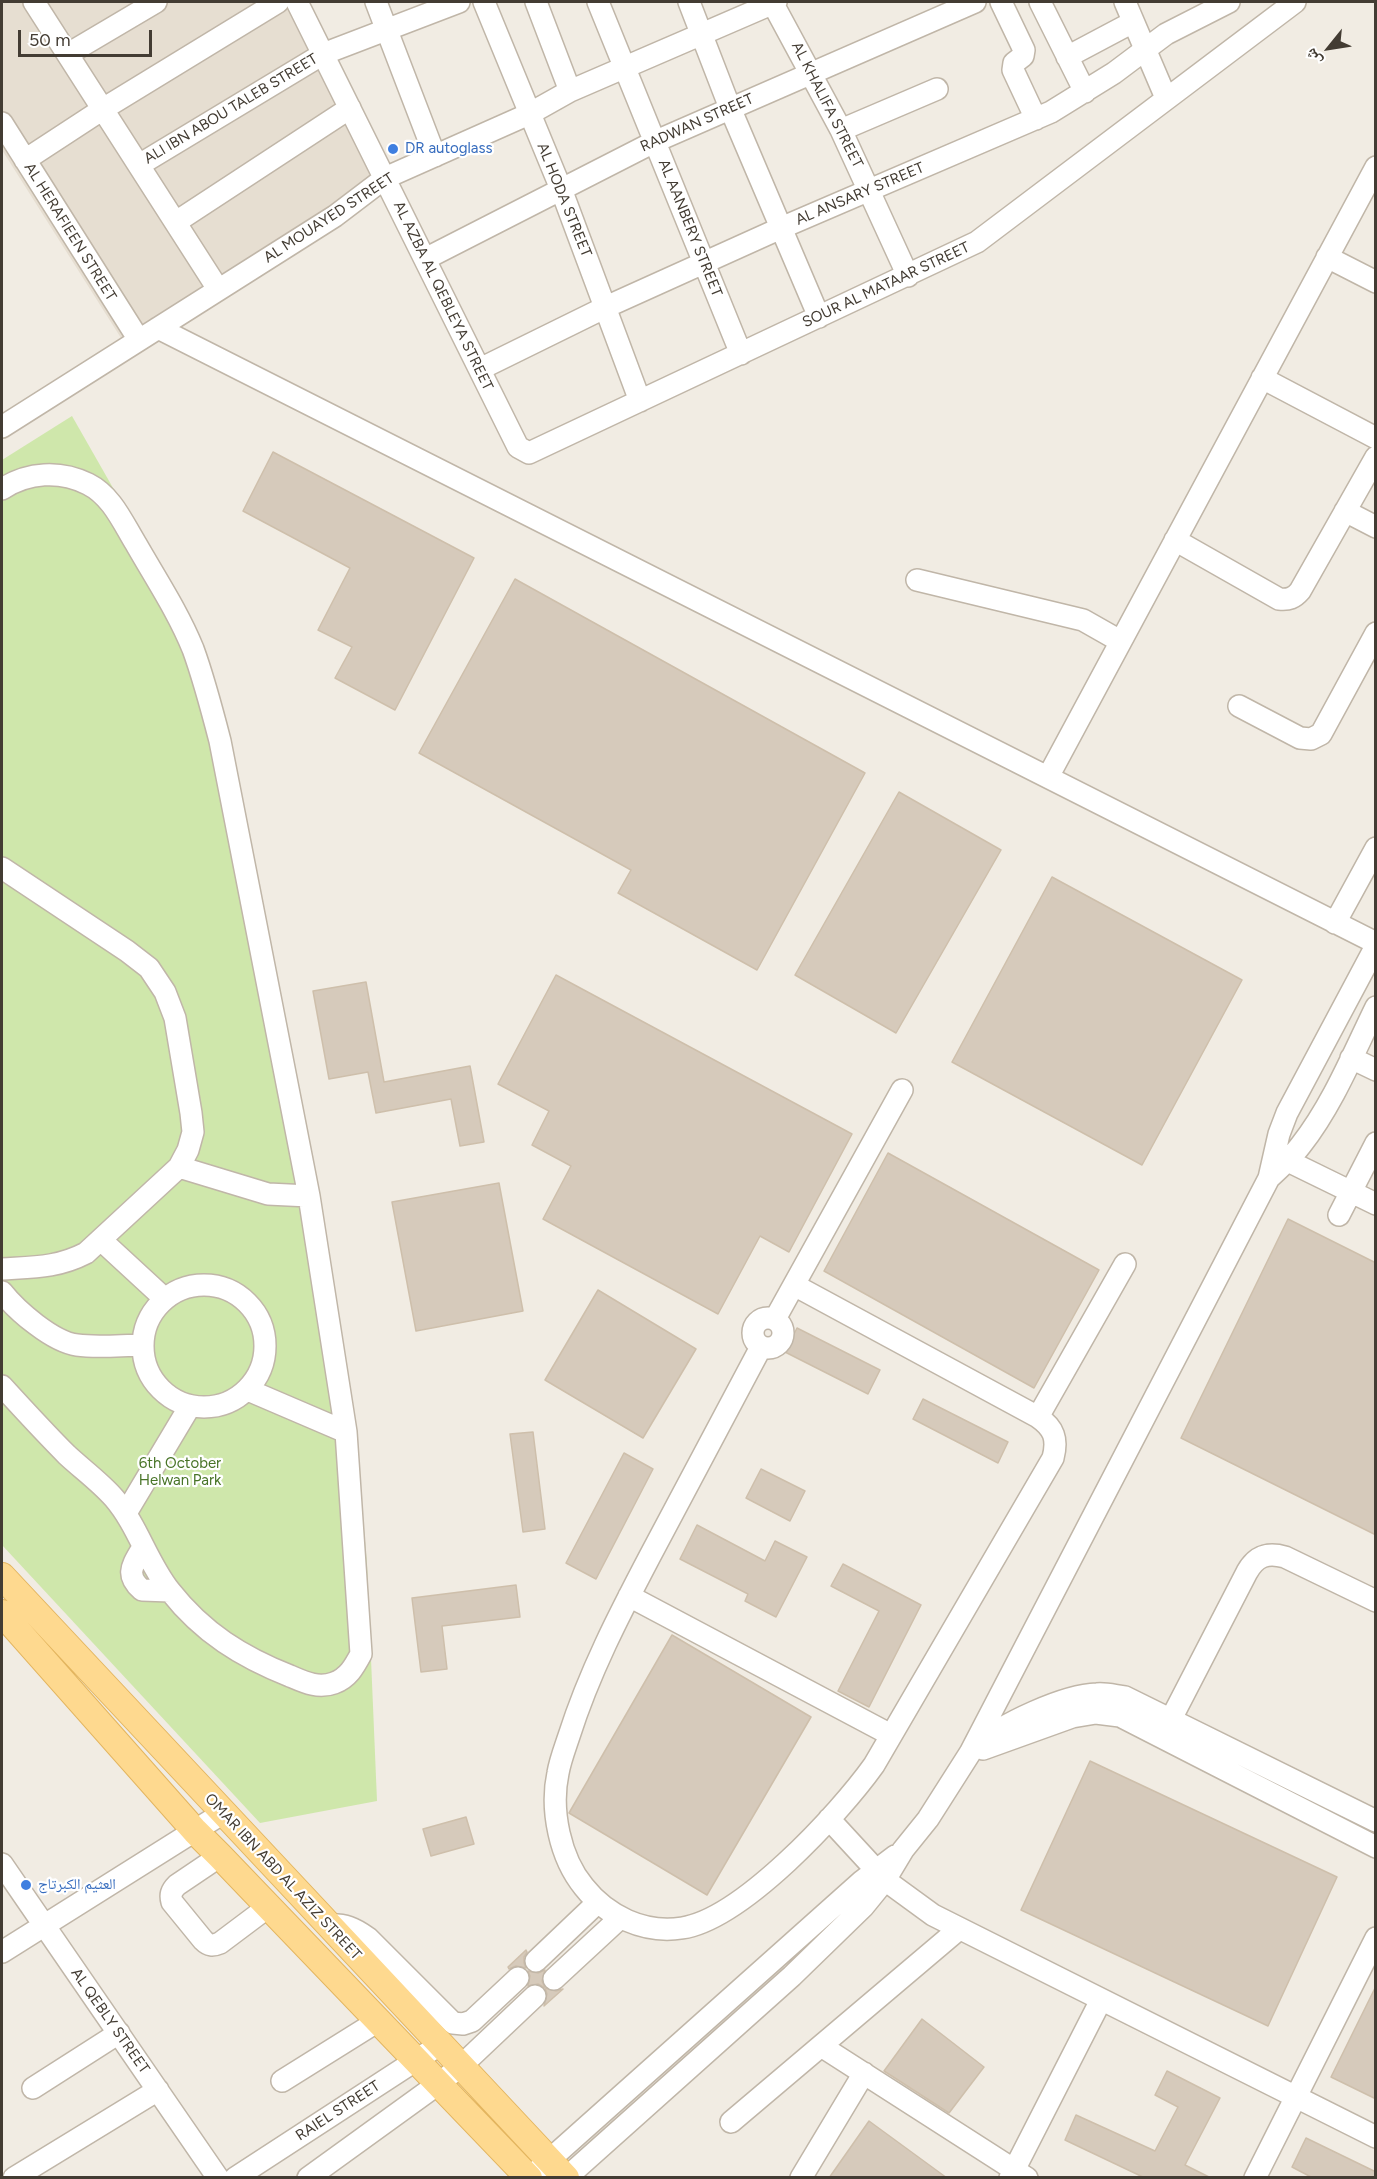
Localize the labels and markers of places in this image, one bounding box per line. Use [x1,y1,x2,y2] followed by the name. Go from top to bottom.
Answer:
[405,140,492,158] place label: DR autoglass
[386,142,400,156] marker: DR autoglass
[38,1876,116,1894] place label: العثيم الكبرتاج
[19,1878,33,1892] marker: العثيم الكبرتاج

